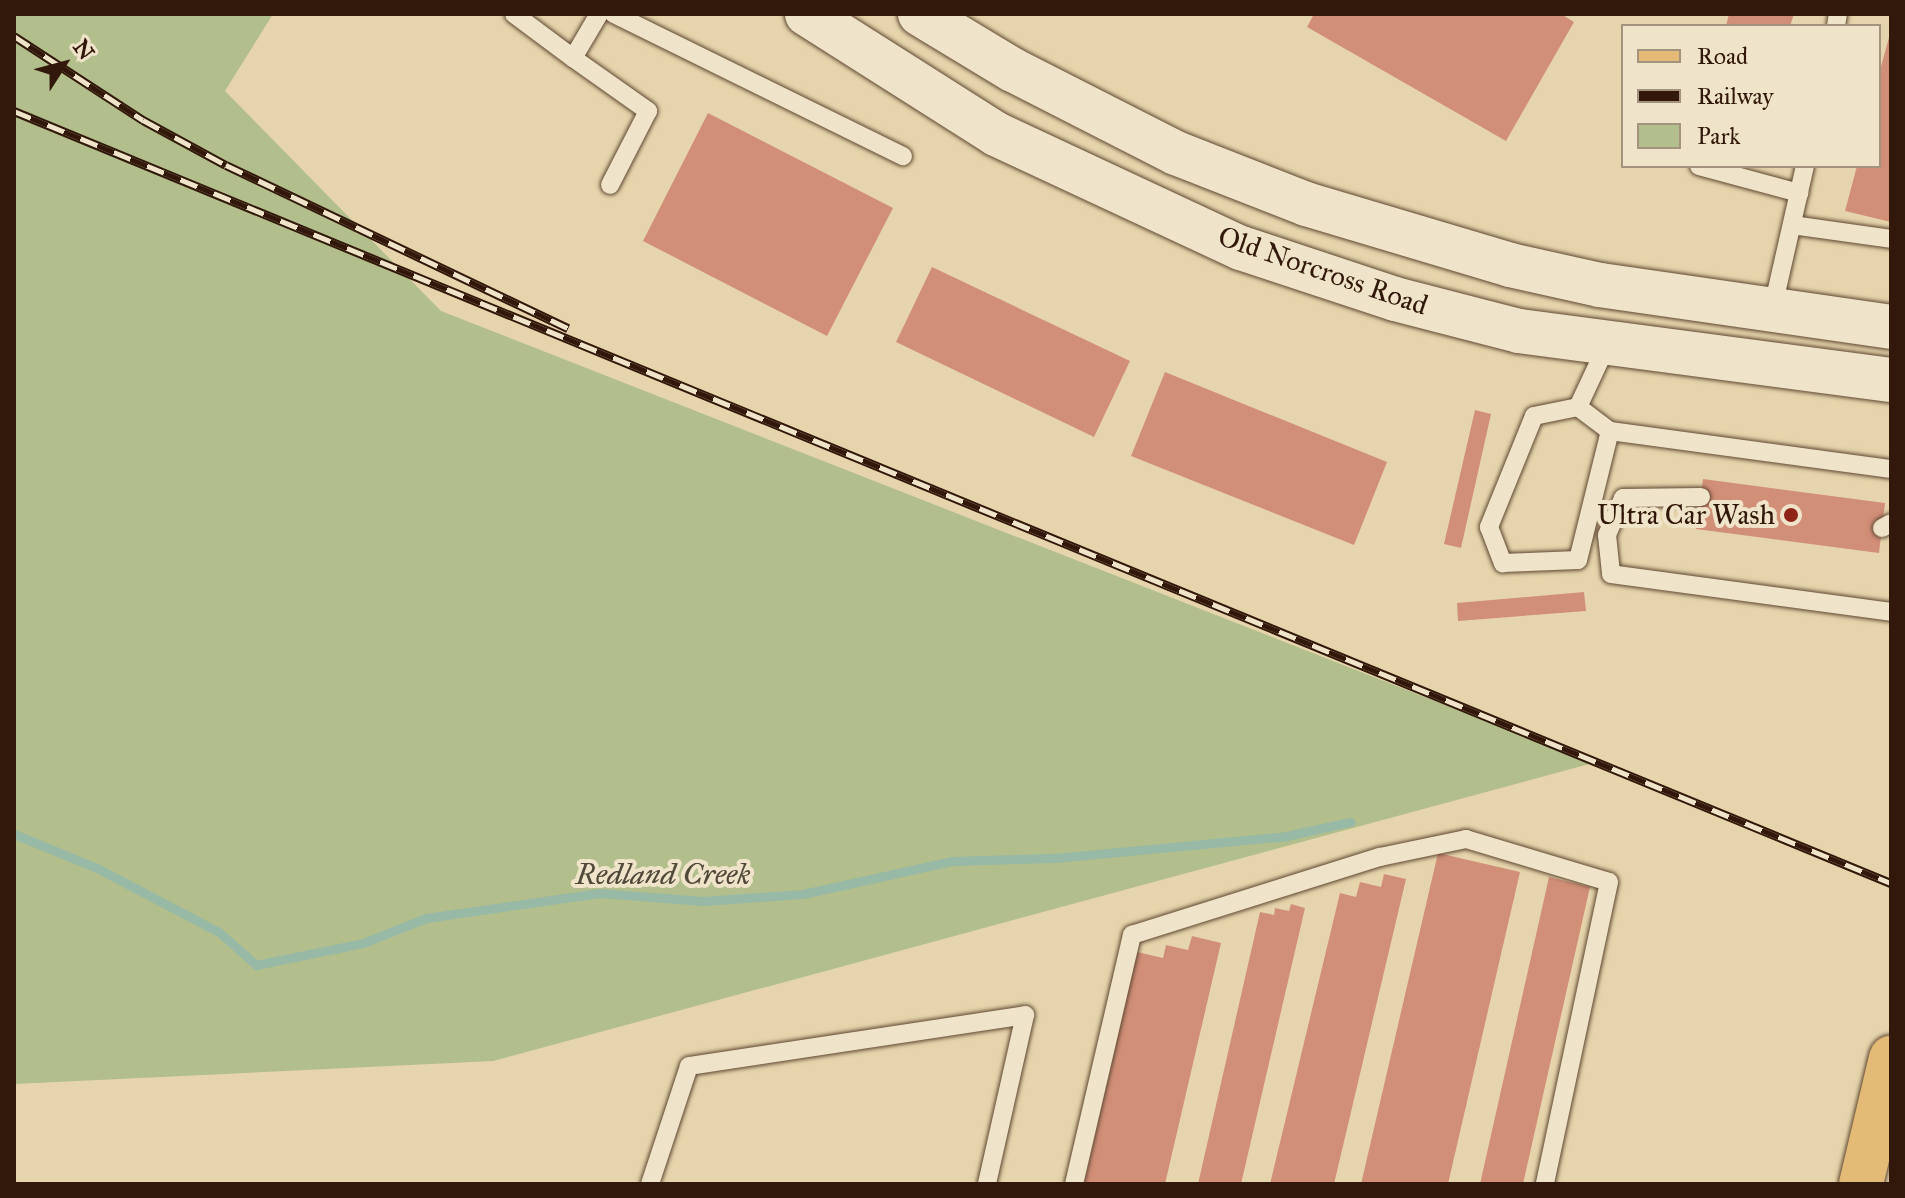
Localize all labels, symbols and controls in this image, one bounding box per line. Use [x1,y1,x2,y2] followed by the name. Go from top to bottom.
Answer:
[24,24,104,104] north arrow
[1621,24,1881,168] legend
[67,34,100,65] text: N
[1697,41,1748,71] text: Road
[1697,81,1774,111] text: Railway
[1697,121,1740,151] text: Park
[1214,219,1432,323] street label: Old Norcross Road
[1597,498,1775,532] place label: Ultra Car Wash
[1782,506,1800,524] marker: Ultra Car Wash
[575,856,751,892] water label: Redland Creek

